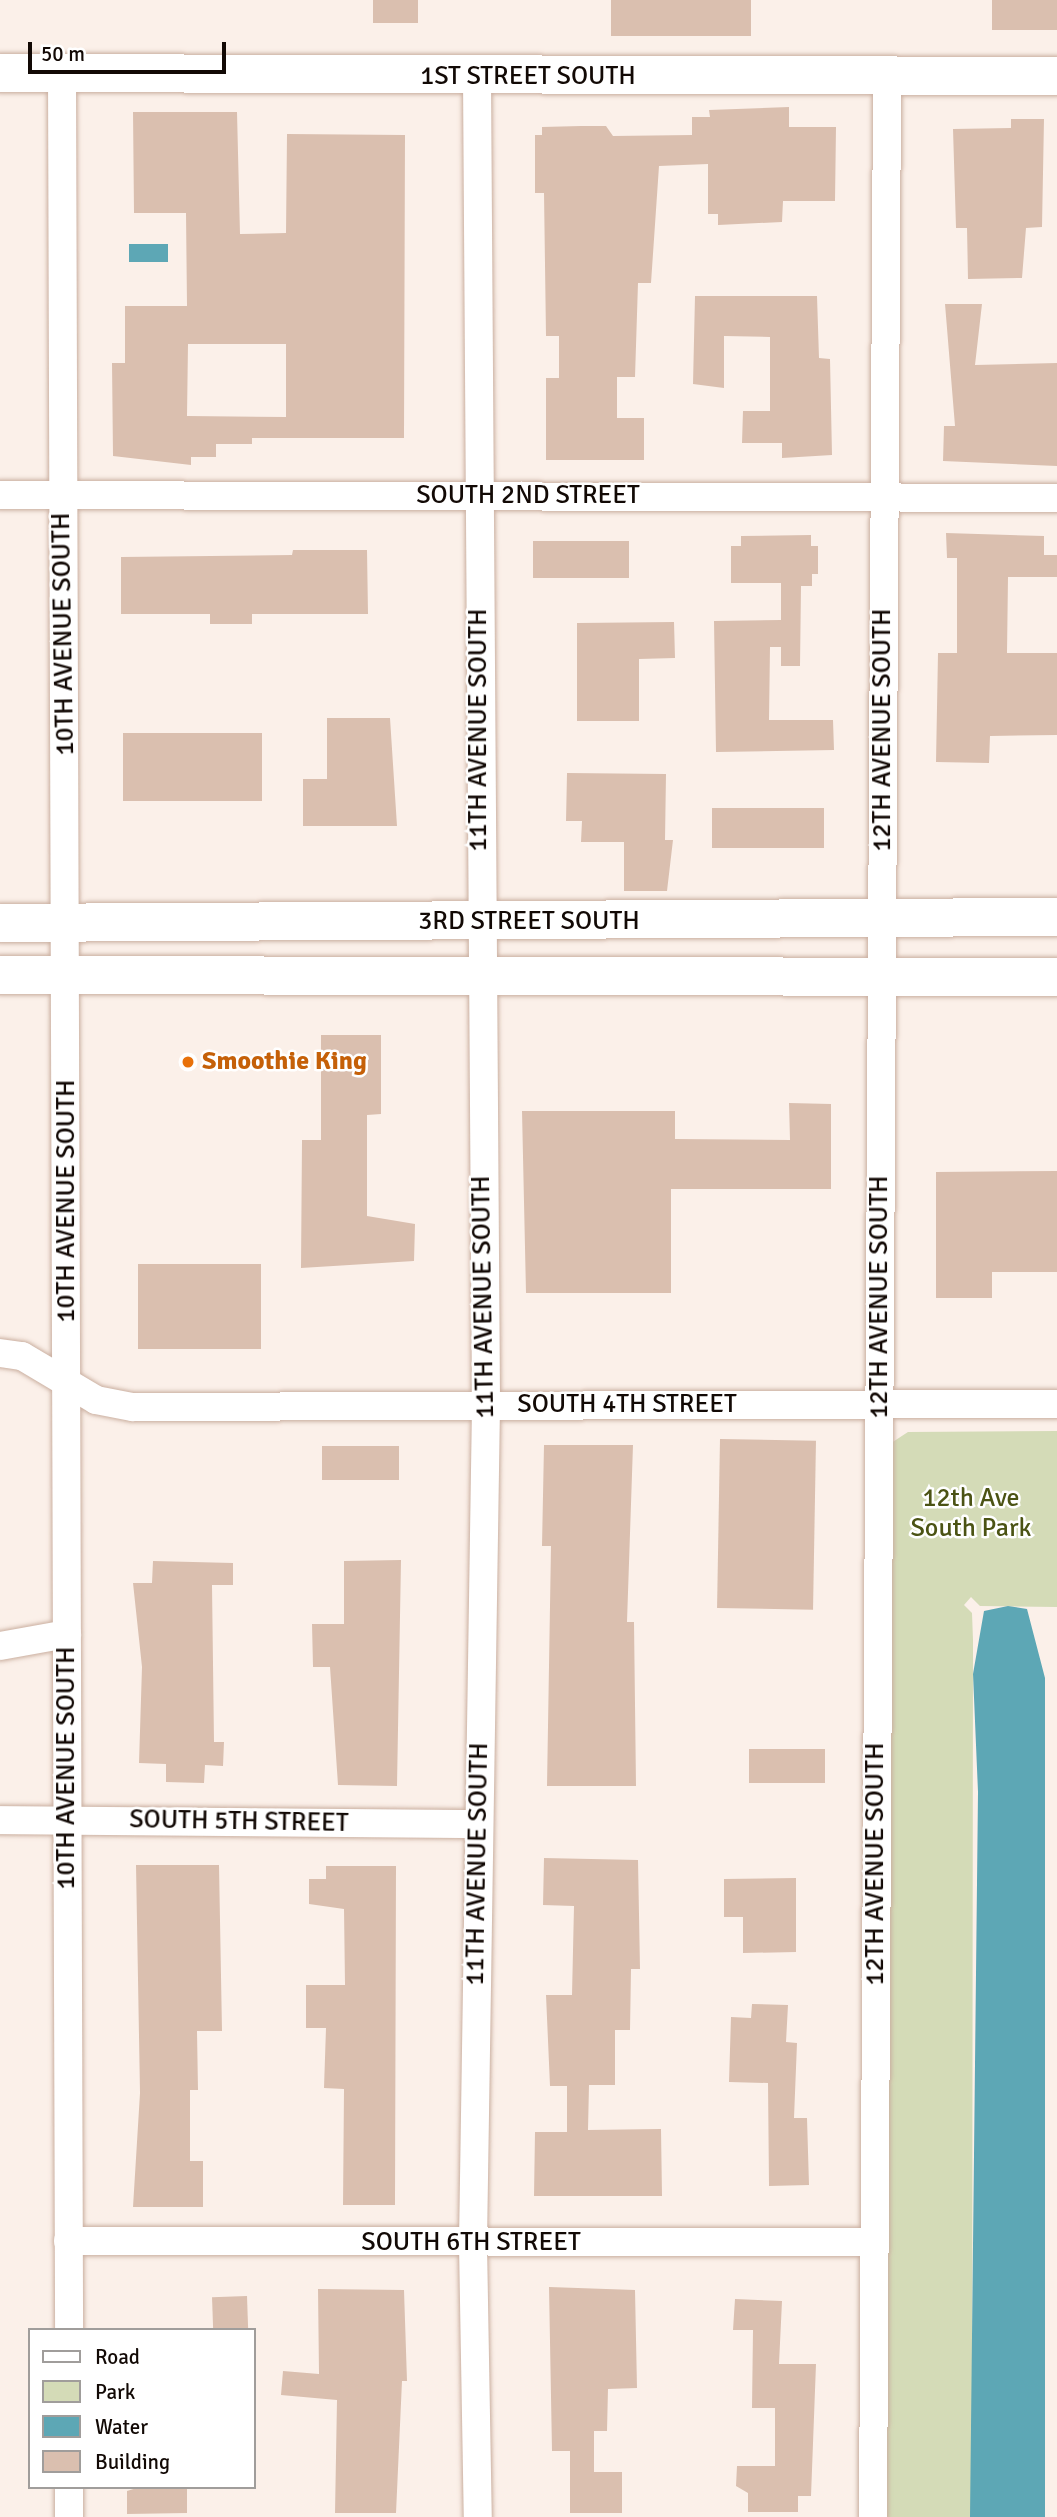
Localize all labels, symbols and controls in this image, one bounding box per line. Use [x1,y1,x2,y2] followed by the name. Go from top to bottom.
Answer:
[32,28,229,72] scale bar
[41,41,85,67] text: 50 m
[420,61,636,93] street label: 1ST STREET SOUTH
[416,480,640,512] street label: SOUTH 2ND STREET
[46,512,82,756] street label: 10TH AVENUE SOUTH
[463,608,495,852] street label: 11TH AVENUE SOUTH
[867,608,899,852] street label: 12TH AVENUE SOUTH
[418,906,640,938] street label: 3RD STREET SOUTH
[202,1046,367,1078] place label: Smoothie King
[180,1054,196,1070] marker: Smoothie King
[51,1079,83,1323] street label: 10TH AVENUE SOUTH
[466,1175,502,1419] street label: 11TH AVENUE SOUTH
[864,1175,896,1419] street label: 12TH AVENUE SOUTH
[517,1389,737,1421] street label: SOUTH 4TH STREET
[910,1483,1032,1544] park label: 12th Ave South Park
[51,1646,83,1890] street label: 10TH AVENUE SOUTH
[460,1742,496,1986] street label: 11TH AVENUE SOUTH
[860,1742,892,1986] street label: 12TH AVENUE SOUTH
[129,1804,349,1840] street label: SOUTH 5TH STREET
[361,2227,581,2259] street label: SOUTH 6TH STREET
[28,2328,256,2489] legend
[95,2344,140,2370] text: Road
[95,2379,135,2405] text: Park
[95,2414,148,2440] text: Water
[95,2449,170,2475] text: Building

